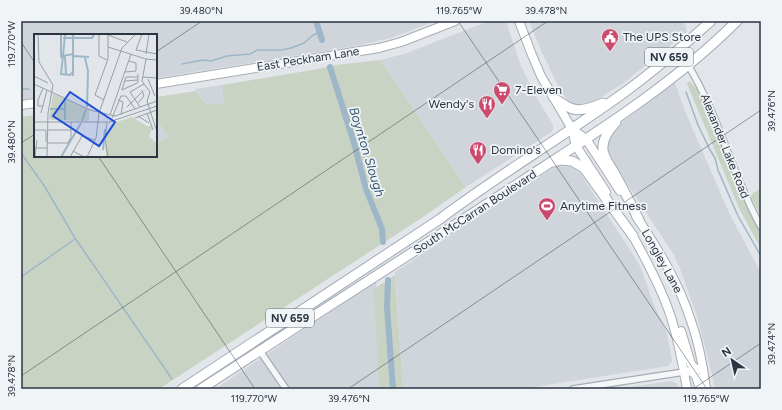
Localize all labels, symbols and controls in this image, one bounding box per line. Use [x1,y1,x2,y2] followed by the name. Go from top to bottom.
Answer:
[179,4,223,17] text: 39.480°N
[436,4,482,17] text: 119.765°W
[525,4,567,17] text: 39.478°N
[5,20,18,67] text: 119.770°W
[600,27,620,52] public building icon: The UPS Store
[623,30,701,44] place label: The UPS Store
[34,34,157,157] inset map
[256,44,361,74] street label: East Peckham Lane
[645,48,693,66] road number: NV 659
[492,80,512,105] supermarket icon: 7-Eleven
[515,83,562,97] place label: 7-Eleven
[765,90,778,132] text: 39.476°N
[698,92,752,200] street label: Alexander Lake Road
[477,94,497,119] restaurant icon: Wendy's
[428,97,474,111] place label: Wendy's
[346,105,388,199] water label: Boynton Slough
[5,120,18,164] text: 39.480°N
[468,140,488,165] restaurant icon: Domino's
[491,143,541,157] place label: Domino's
[411,167,539,257] street label: South McCarran Boulevard
[537,196,557,221] sports icon: Anytime Fitness
[560,199,647,213] place label: Anytime Fitness
[639,227,686,296] street label: Longley Lane
[266,309,314,327] road number: NV 659
[765,323,778,365] text: 39.474°N
[712,340,752,380] north arrow
[720,344,734,360] text: N
[5,355,18,397] text: 39.478°N
[231,392,278,405] text: 119.770°W
[328,392,370,405] text: 39.476°N
[683,392,729,405] text: 119.765°W

